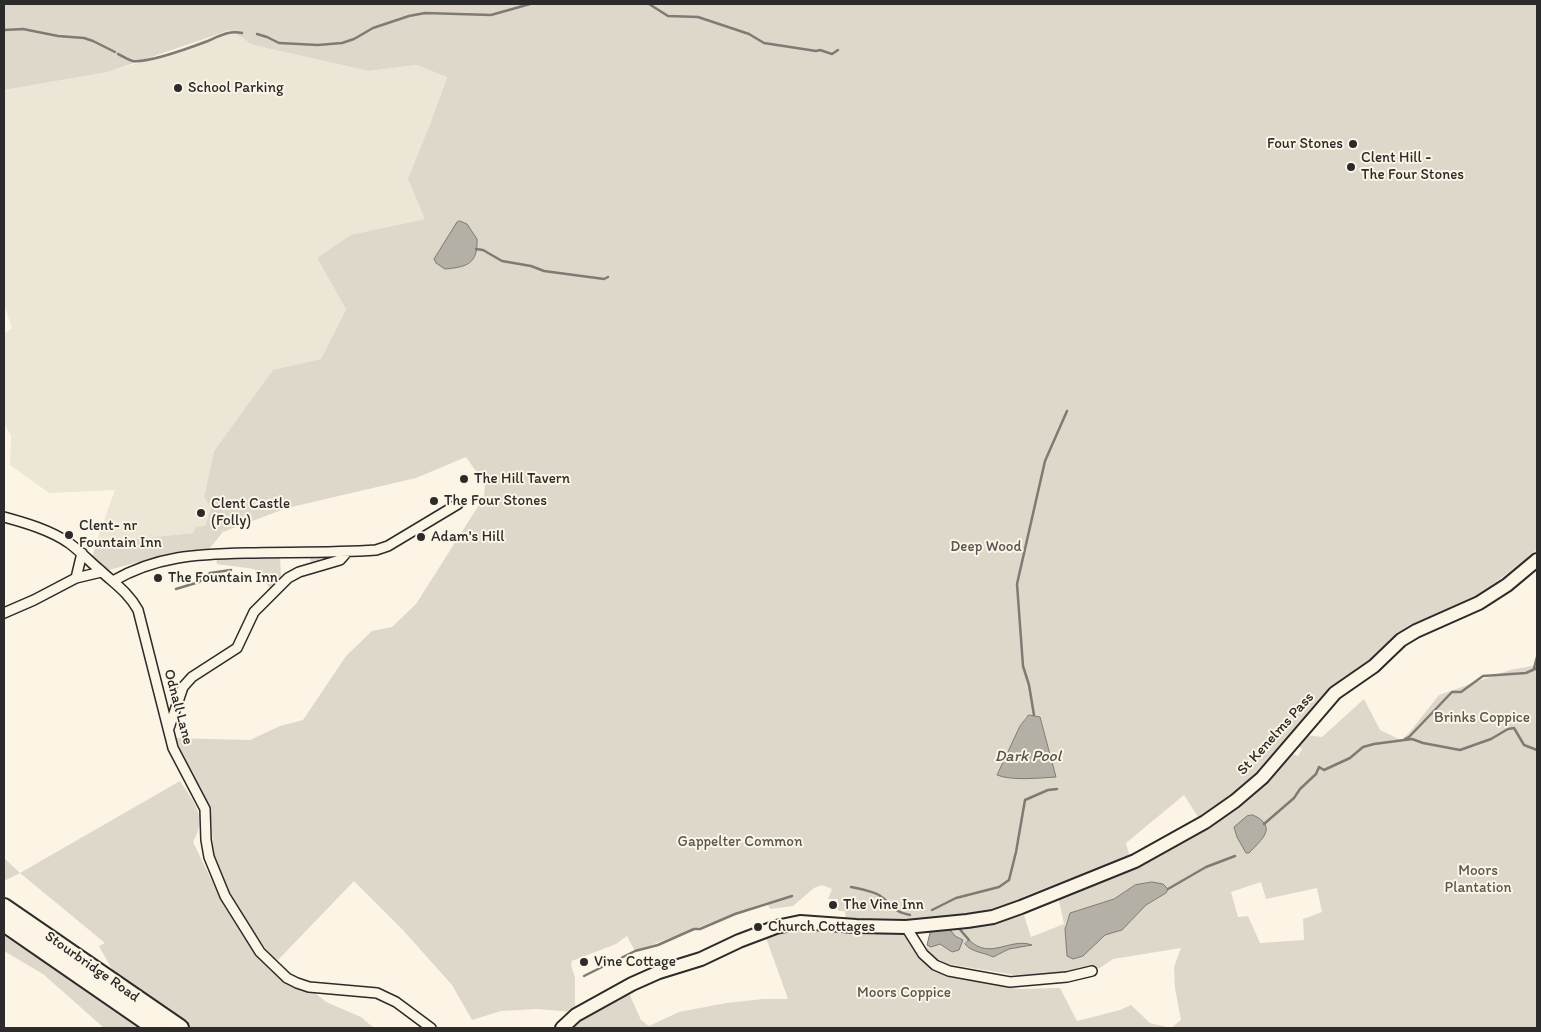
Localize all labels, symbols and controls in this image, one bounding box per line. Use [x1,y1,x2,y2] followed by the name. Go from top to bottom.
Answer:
[188,79,284,97] place label: School Parking
[172,82,184,94] marker: School Parking
[1267,135,1343,153] place label: Four Stones
[1347,138,1359,150] marker: Four Stones
[1361,149,1464,184] place label: Clent Hill - The Four Stones
[1345,161,1357,173] marker: Clent Hill - The Four Stones
[474,470,570,488] place label: The Hill Tavern
[458,473,470,485] marker: The Hill Tavern
[444,492,547,510] place label: The Four Stones
[211,495,290,530] place label: Clent Castle (Folly)
[428,495,440,507] marker: The Four Stones
[195,507,207,519] marker: Clent Castle (Folly)
[79,517,162,552] place label: Clent- nr Fountain Inn
[431,528,504,546] place label: Adam's Hill
[63,529,75,541] marker: Clent- nr Fountain Inn
[415,531,427,543] marker: Adam's Hill
[950,538,1022,556] park label: Deep Wood
[168,569,278,587] place label: The Fountain Inn
[152,572,164,584] marker: The Fountain Inn
[159,667,197,747] street label: Odnall Lane
[1234,689,1318,779] street label: St Kenelms Pass
[1434,709,1530,727] park label: Brinks Coppice
[995,747,1061,767] water label: Dark Pool
[678,833,802,851] park label: Gappelter Common
[1445,862,1511,897] park label: Moors Plantation
[843,896,924,914] place label: The Vine Inn
[827,899,839,911] marker: The Vine Inn
[768,918,875,936] place label: Church Cottages
[752,921,764,933] marker: Church Cottages
[41,928,143,1006] street label: Stourbridge Road
[594,953,676,971] place label: Vine Cottage
[578,956,590,968] marker: Vine Cottage
[857,984,951,1002] park label: Moors Coppice

